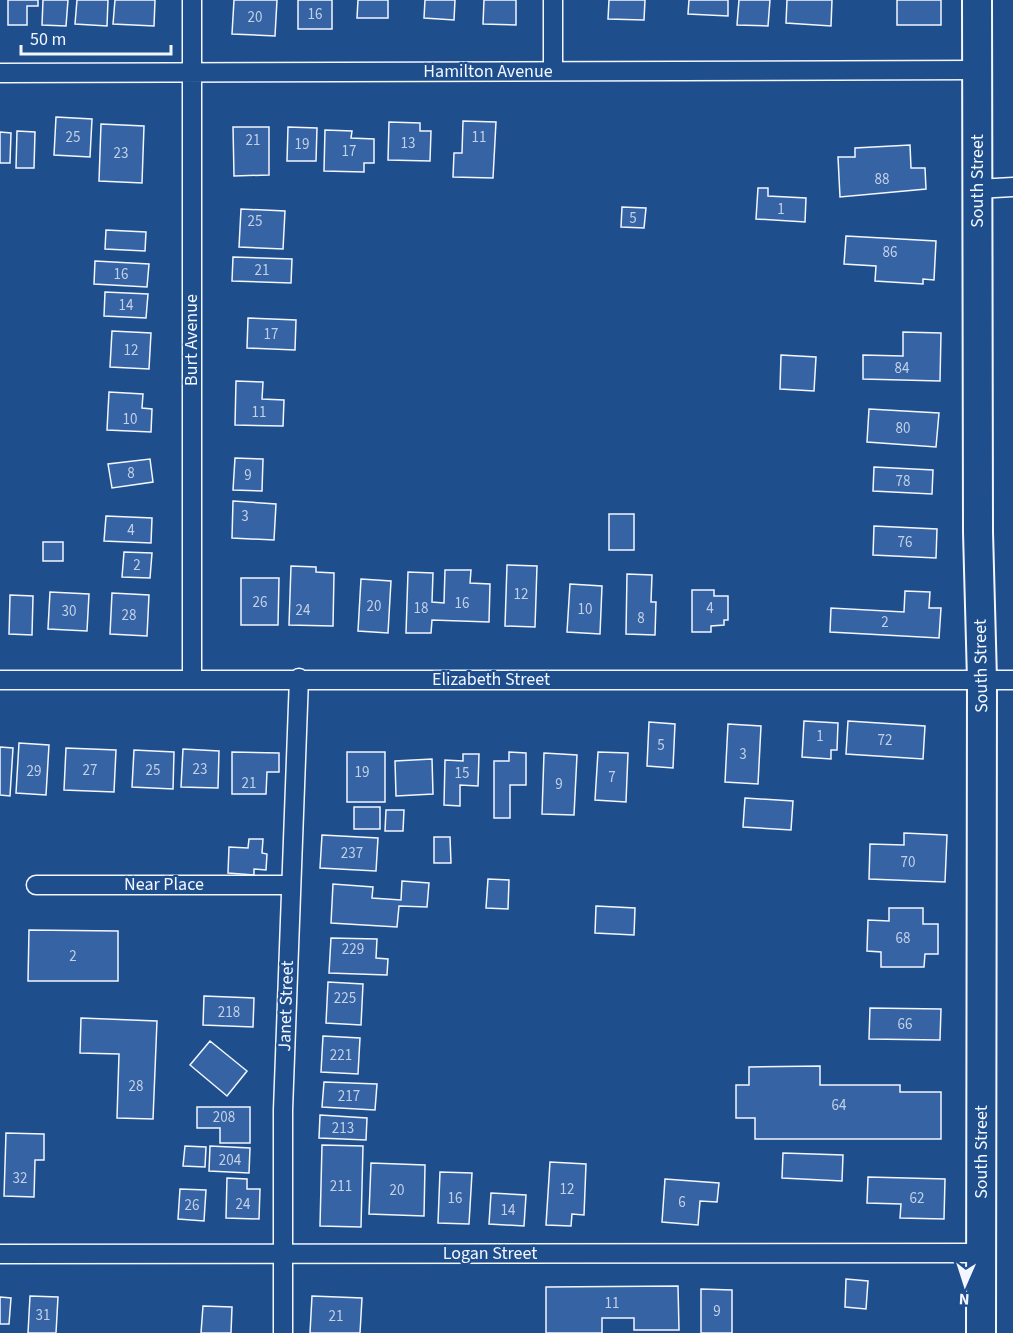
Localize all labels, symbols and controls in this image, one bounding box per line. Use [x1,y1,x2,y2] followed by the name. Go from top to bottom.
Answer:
[308,4,322,25] house number: 16
[248,7,262,28] house number: 20
[21,18,171,56] scale bar
[30,27,66,52] text: 50 m
[423,59,553,84] street label: Hamilton Avenue
[66,127,80,148] house number: 25
[472,127,486,148] house number: 11
[246,130,260,151] house number: 21
[401,133,415,154] house number: 13
[295,134,309,155] house number: 19
[965,134,990,228] street label: South Street
[342,141,356,162] house number: 17
[114,143,128,164] house number: 23
[875,169,889,190] house number: 88
[777,199,785,220] house number: 1
[629,208,637,229] house number: 5
[248,211,262,232] house number: 25
[883,242,897,263] house number: 86
[255,260,269,281] house number: 21
[114,264,128,285] house number: 16
[179,294,204,386] street label: Burt Avenue
[119,295,134,316] house number: 14
[264,324,278,345] house number: 17
[124,340,138,361] house number: 12
[895,358,910,379] house number: 84
[252,402,266,423] house number: 11
[123,409,137,430] house number: 10
[896,418,910,439] house number: 80
[127,463,135,484] house number: 8
[244,465,252,486] house number: 9
[896,471,910,492] house number: 78
[241,506,249,527] house number: 3
[127,520,135,541] house number: 4
[898,532,912,553] house number: 76
[133,555,141,576] house number: 2
[514,584,528,605] house number: 12
[253,592,267,613] house number: 26
[455,593,469,614] house number: 16
[367,596,381,617] house number: 20
[414,598,428,619] house number: 18
[706,598,714,619] house number: 4
[578,599,592,620] house number: 10
[296,600,311,621] house number: 24
[62,601,76,622] house number: 30
[122,605,136,626] house number: 28
[637,608,645,629] house number: 8
[881,612,889,633] house number: 2
[968,619,994,713] street label: South Street
[432,667,550,692] street label: Elizabeth Street
[816,726,824,747] house number: 1
[878,730,892,751] house number: 72
[657,735,665,756] house number: 5
[739,744,747,765] house number: 3
[193,759,207,780] house number: 23
[83,760,97,781] house number: 27
[146,760,160,781] house number: 25
[27,761,41,782] house number: 29
[355,762,369,783] house number: 19
[455,763,469,784] house number: 15
[608,767,616,788] house number: 7
[242,773,256,794] house number: 21
[555,774,563,795] house number: 9
[341,843,363,864] house number: 237
[901,852,915,873] house number: 70
[124,872,204,897] street label: Near Place
[896,928,910,949] house number: 68
[342,939,364,960] house number: 229
[69,946,77,967] house number: 2
[272,960,300,1052] street label: Janet Street
[334,988,356,1009] house number: 225
[218,1002,240,1023] house number: 218
[898,1014,912,1035] house number: 66
[330,1045,352,1066] house number: 221
[129,1076,143,1097] house number: 28
[338,1086,360,1107] house number: 217
[832,1095,847,1116] house number: 64
[969,1105,994,1199] street label: South Street
[213,1107,235,1128] house number: 208
[332,1118,354,1139] house number: 213
[219,1150,242,1171] house number: 204
[13,1168,27,1189] house number: 32
[330,1176,352,1197] house number: 211
[560,1179,574,1200] house number: 12
[390,1180,404,1201] house number: 20
[448,1188,462,1209] house number: 16
[910,1188,924,1209] house number: 62
[678,1192,686,1213] house number: 6
[236,1194,251,1215] house number: 24
[185,1195,199,1216] house number: 26
[501,1200,516,1221] house number: 14
[443,1241,537,1266] street label: Logan Street
[935,1255,995,1315] north arrow
[958,1288,970,1310] text: N
[605,1293,619,1314] house number: 11
[713,1301,721,1322] house number: 9
[36,1305,50,1326] house number: 31
[329,1306,343,1327] house number: 21

